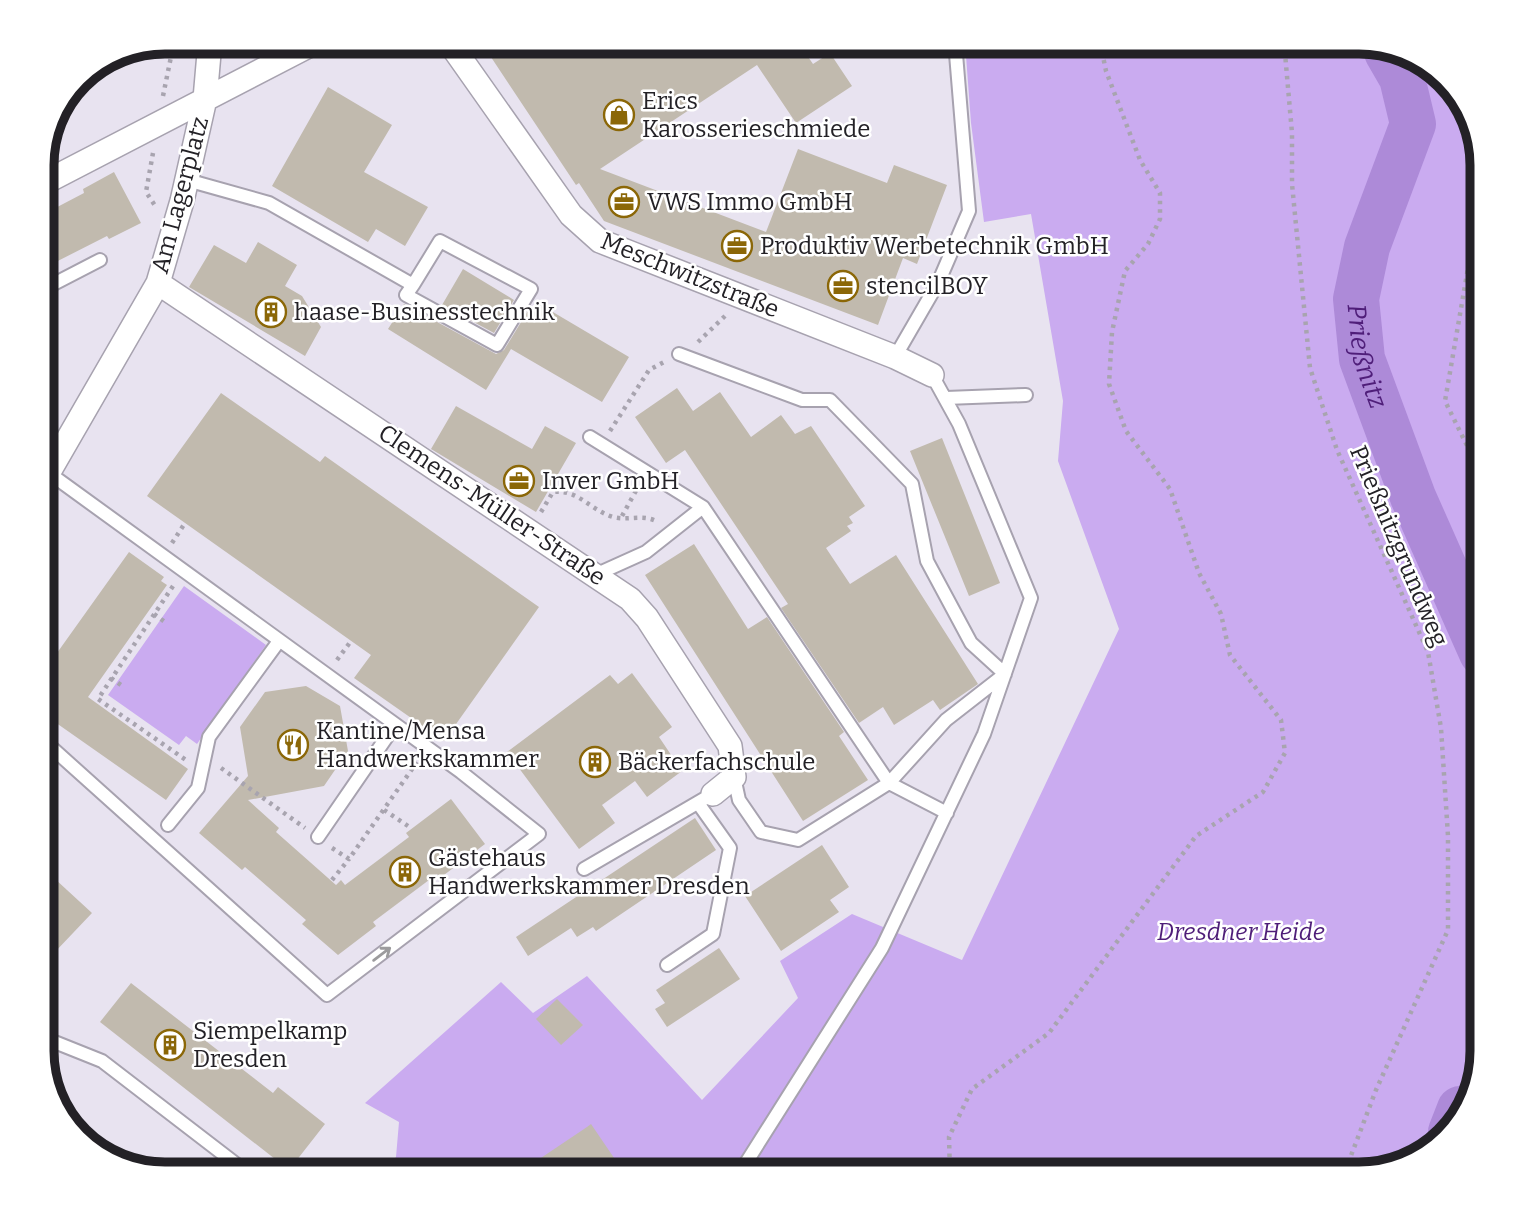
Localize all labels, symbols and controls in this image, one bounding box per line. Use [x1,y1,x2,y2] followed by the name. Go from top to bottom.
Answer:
[642,87,870,143] place label: Erics Karosserieschmiede
[602,98,636,132] shop icon: Erics Karosserieschmiede
[146,114,214,276] street label: Am Lagerplatz
[607,185,641,219] office icon: VWS Immo GmbH
[647,188,853,216] place label: VWS Immo GmbH
[597,227,783,323] street label: Meschwitzstraße
[720,229,754,263] office icon: Produktiv Werbetechnik GmbH
[760,232,1109,260] place label: Produktiv Werbetechnik GmbH
[826,269,860,303] office icon: stencilBOY
[866,272,988,300] place label: stencilBOY
[254,295,288,329] building icon: haase-Businesstechnik
[294,298,555,326] place label: haase-Businesstechnik
[1341,302,1394,413] water label: Prießnitz
[373,419,611,591] street label: Clemens-Müller-Straße
[1344,442,1454,650] street label: Prießnitzgrundweg
[502,464,536,498] office icon: Inver GmbH
[542,467,679,495] place label: Inver GmbH
[316,717,539,773] place label: Kantine/Mensa Handwerkskammer
[276,728,310,762] restaurant icon: Kantine/Mensa Handwerkskammer
[578,745,612,779] building icon: Bäckerfachschule
[618,748,815,776] place label: Bäckerfachschule
[428,844,750,900] place label: Gästehaus Handwerkskammer Dresden
[388,855,422,889] building icon: Gästehaus Handwerkskammer Dresden
[1157,918,1325,946] park label: Dresdner Heide
[372,947,391,962] one-way arrow
[193,1017,347,1073] place label: Siempelkamp Dresden
[153,1028,187,1062] building icon: Siempelkamp Dresden

